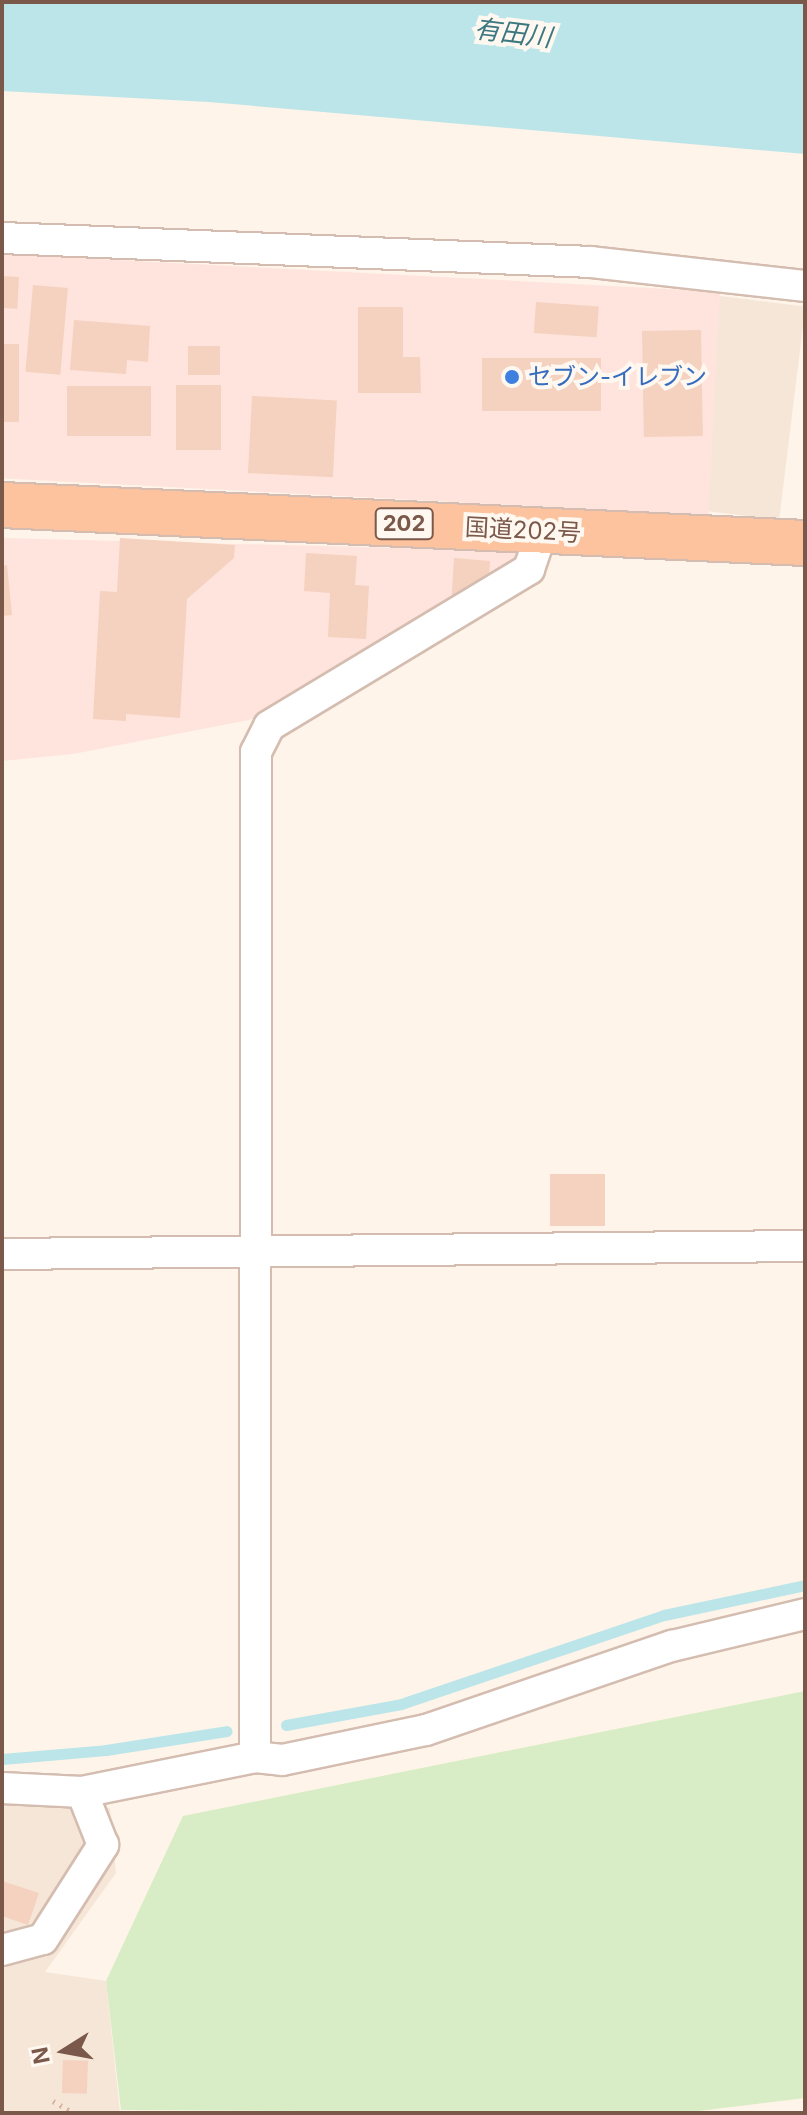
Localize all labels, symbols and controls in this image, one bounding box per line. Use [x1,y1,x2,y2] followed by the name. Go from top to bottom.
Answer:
[472,13,554,53] water label: 有田川
[528,363,707,391] place label: セブン-イレブン
[503,368,521,386] marker: セブン-イレブン
[374,506,434,542] road number: 202
[464,513,582,547] street label: 国道202号
[24,2011,104,2091] north arrow
[26,2045,55,2066] text: N

